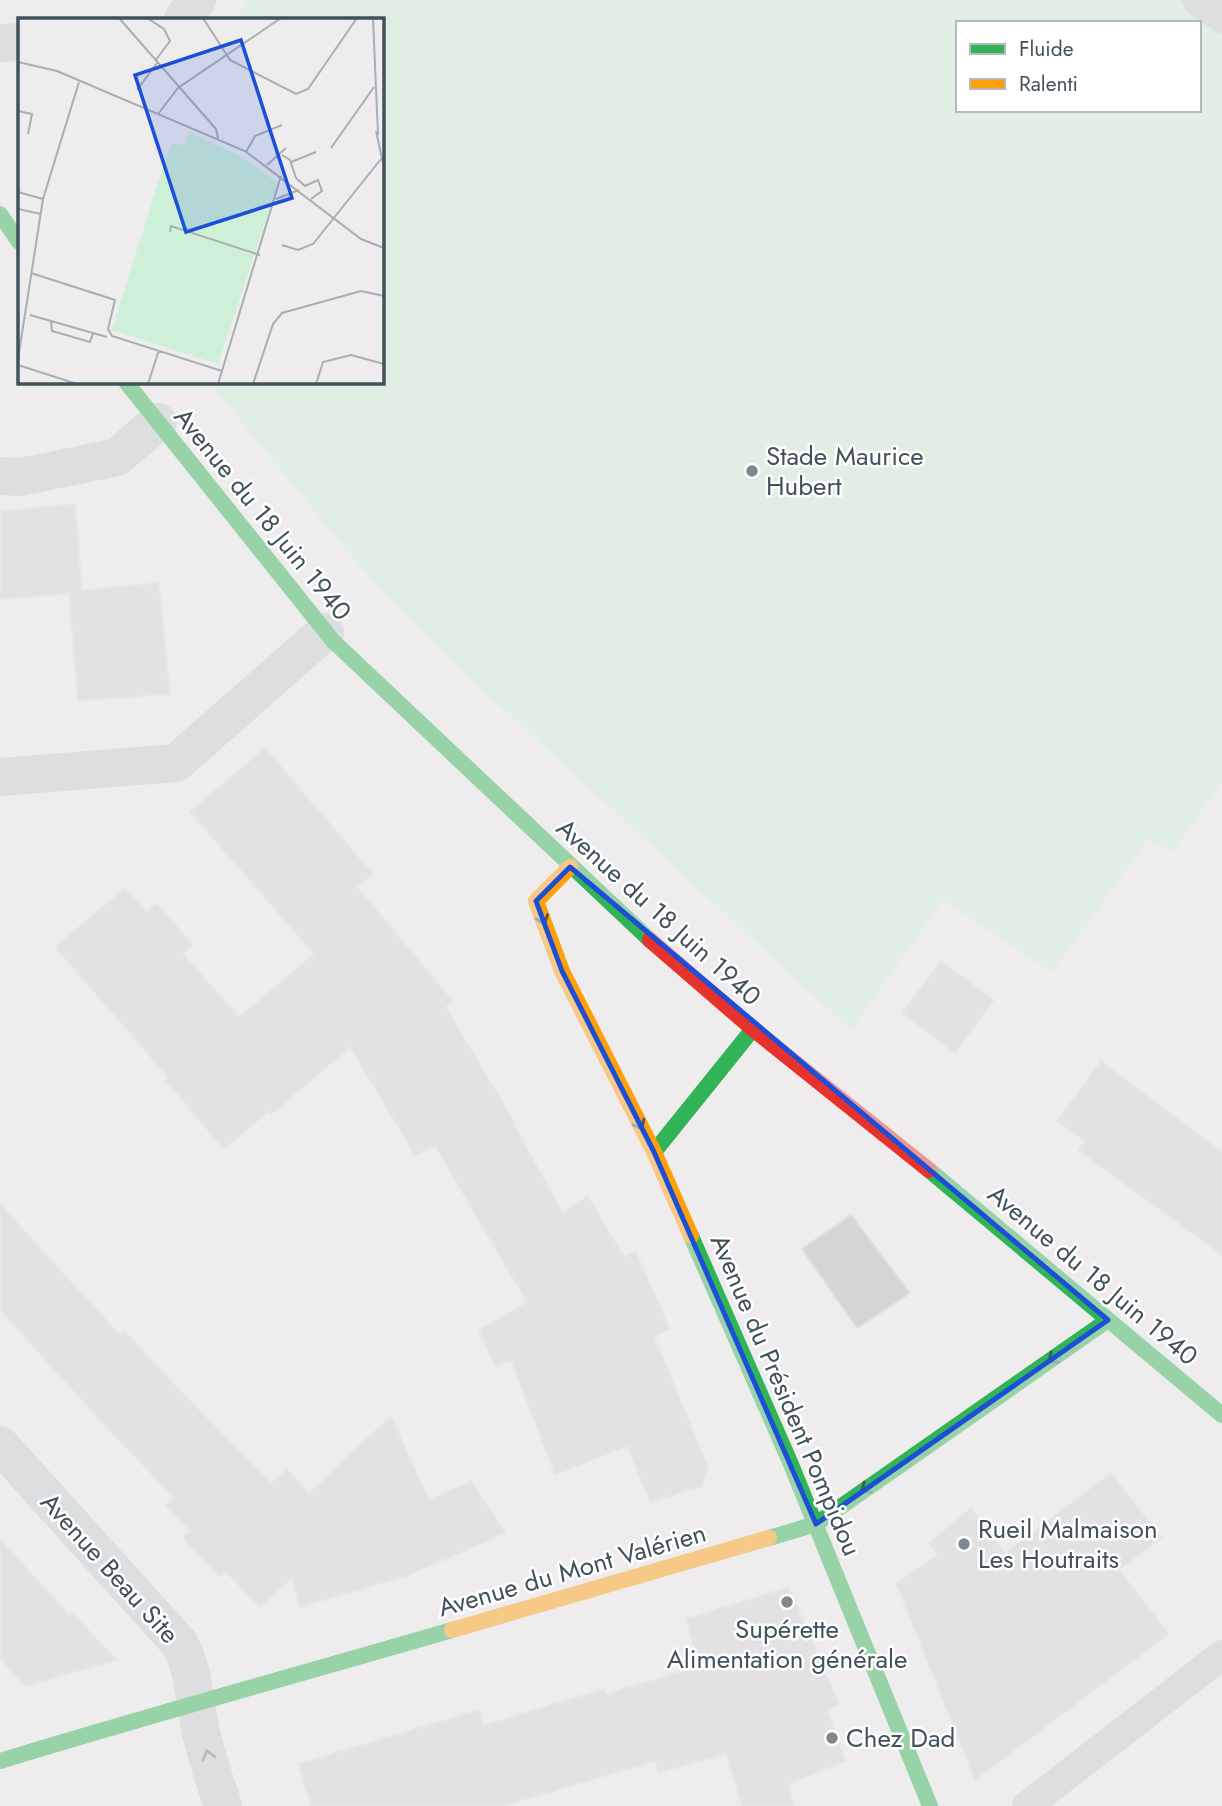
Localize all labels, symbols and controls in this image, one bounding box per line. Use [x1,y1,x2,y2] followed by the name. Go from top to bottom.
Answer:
[18,18,383,383] inset map
[956,21,1201,112] legend
[1019,34,1074,64] text: Fluide
[1019,69,1078,99] text: Ralenti
[165,399,361,629] street label: Avenue du 18 Juin 1940
[766,437,924,505] place label: Stade Maurice Hubert
[744,463,760,479] marker: Stade Maurice Hubert
[548,809,770,1015] street label: Avenue du 18 Juin 1940
[535,913,549,925] one-way arrow
[632,1118,646,1130] one-way arrow
[980,1176,1206,1374] street label: Avenue du 18 Juin 1940
[701,1228,871,1562] street label: Avenue du Président Pompidou
[1047,1351,1060,1363] one-way arrow
[860,1481,873,1493] one-way arrow
[32,1484,188,1652] street label: Avenue Beau Site
[978,1510,1158,1578] place label: Rueil Malmaison Les Houtraits
[434,1514,710,1626] street label: Avenue du Mont Valérien
[956,1536,972,1552] marker: Rueil Malmaison Les Houtraits
[779,1594,795,1610] marker: Supérette Alimentation générale
[667,1610,907,1678] place label: Supérette Alimentation générale
[846,1719,955,1757] place label: Chez Dad
[824,1730,840,1746] marker: Chez Dad
[202,1750,216,1762] one-way arrow

